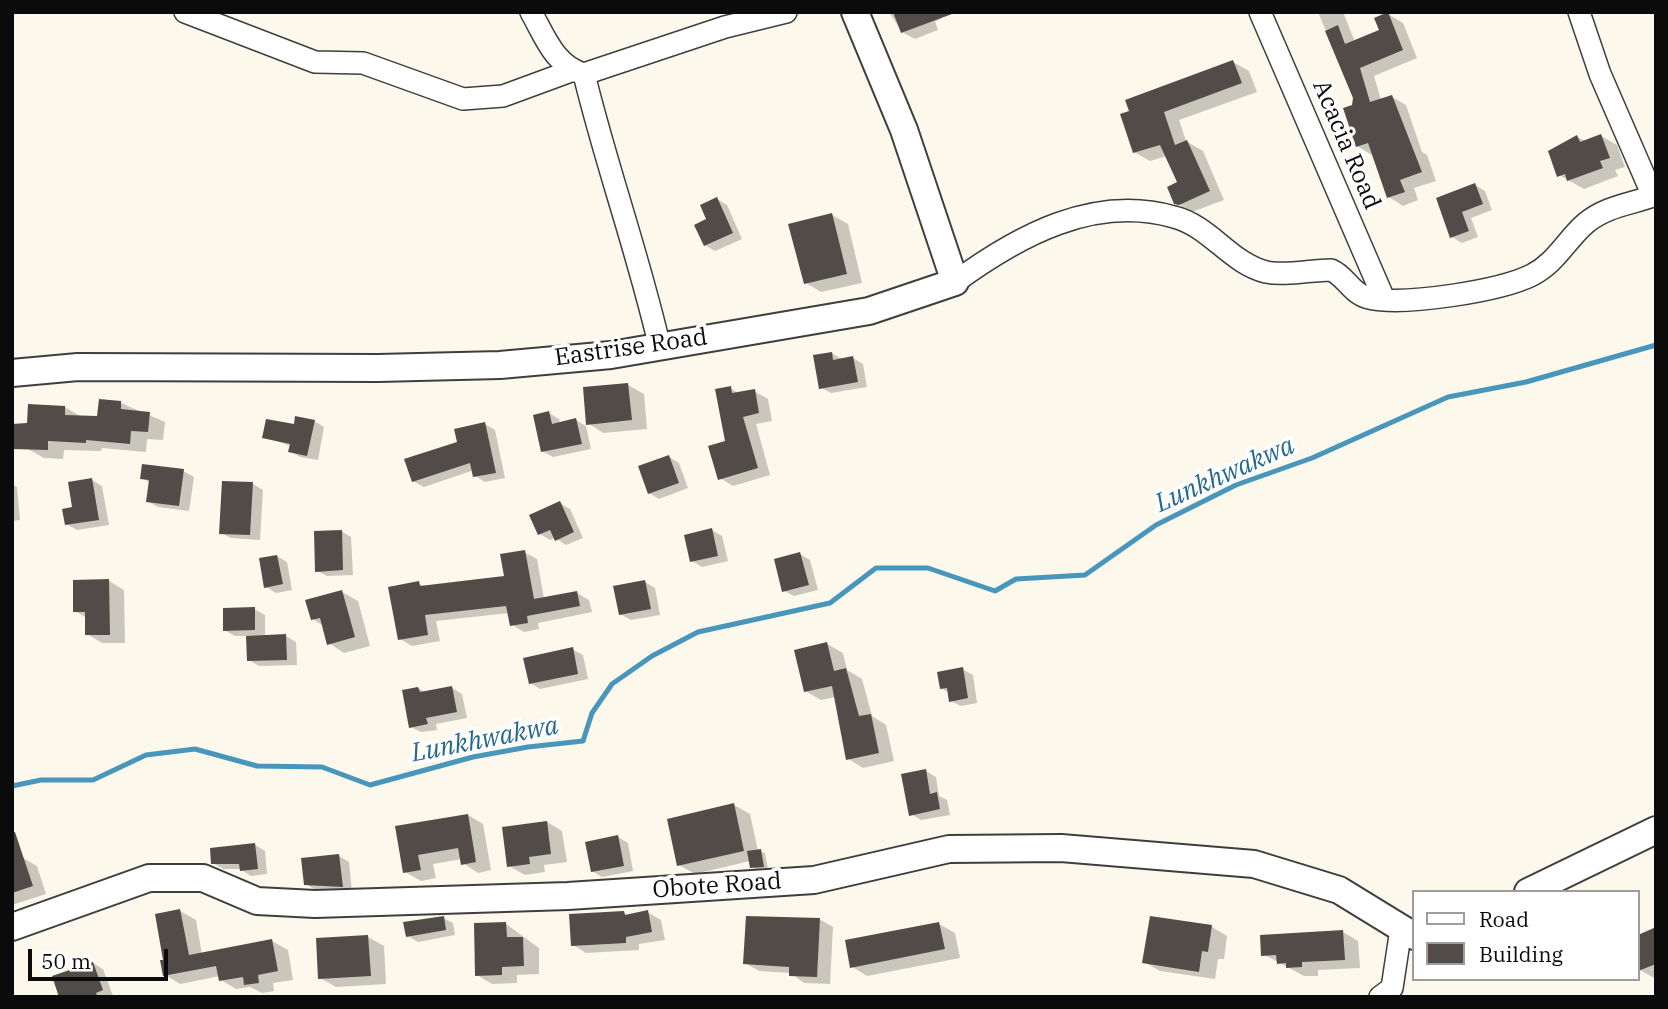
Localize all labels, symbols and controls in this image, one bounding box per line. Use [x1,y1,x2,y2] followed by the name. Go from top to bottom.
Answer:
[1306,76,1386,214] street label: Acacia Road
[553,323,709,373] street label: Eastrise Road
[1151,430,1299,520] water label: Lunkhwakwa
[409,710,561,770] water label: Lunkhwakwa
[651,867,783,905] street label: Obote Road
[1412,890,1640,981] legend
[1479,905,1529,933] text: Road
[32,936,172,980] scale bar
[1479,940,1563,968] text: Building
[41,947,91,975] text: 50 m

